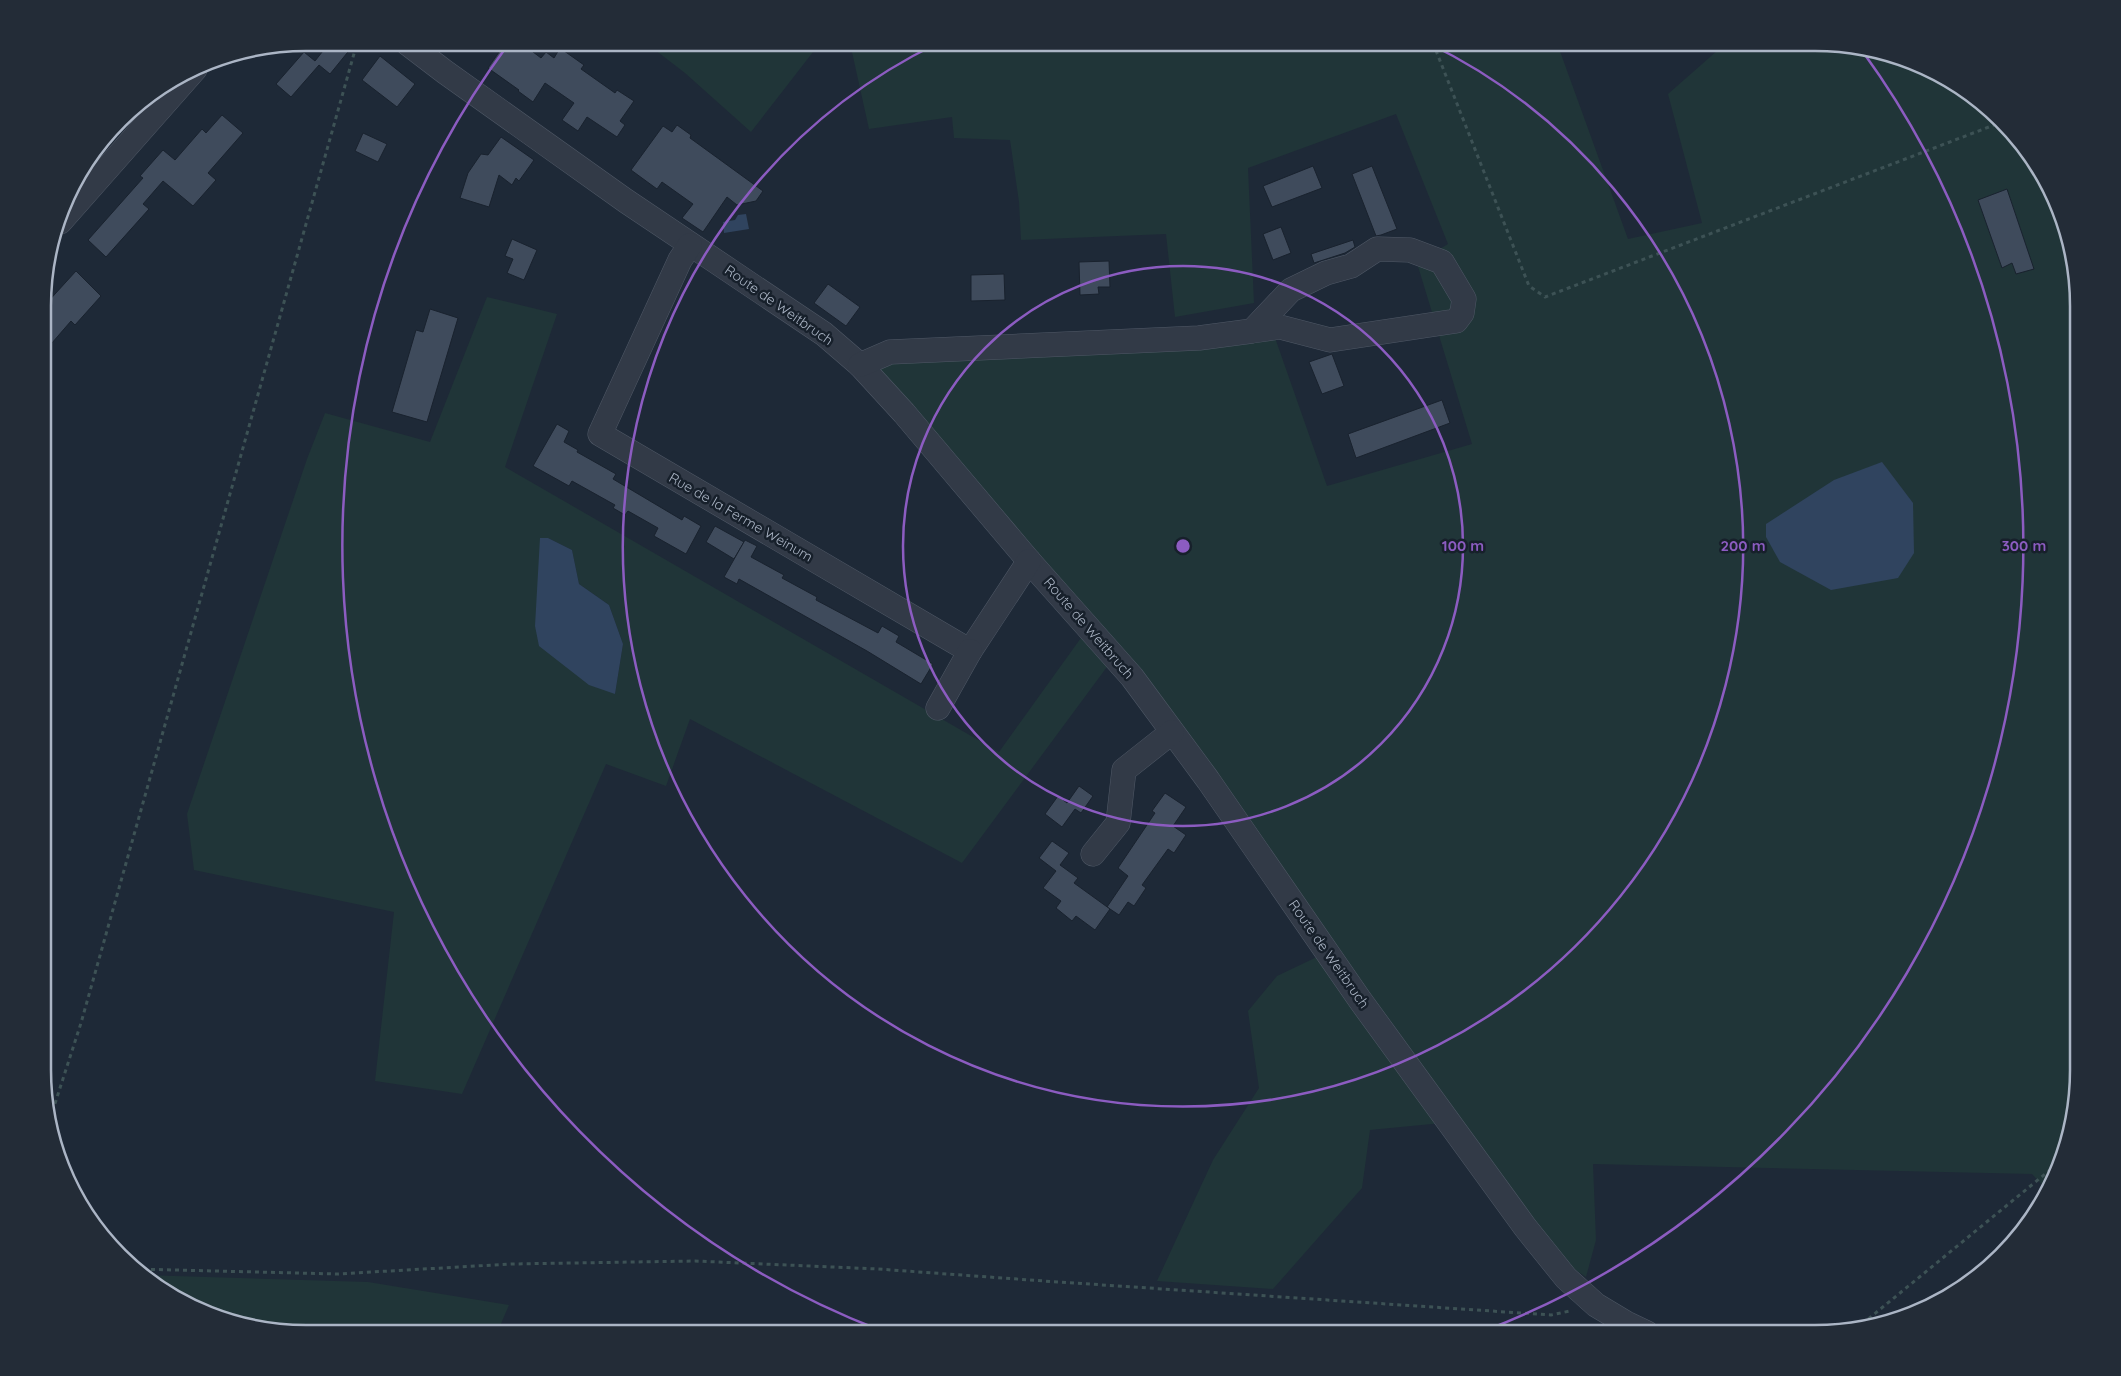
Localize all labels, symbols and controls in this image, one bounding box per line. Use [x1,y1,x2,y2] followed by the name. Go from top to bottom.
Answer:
[721,261,837,349] street label: Route de Weitbruch
[666,468,816,566] street label: Rue de la Ferme Weinum
[1442,536,1484,555] text: 100 m
[1721,536,1766,555] text: 200 m
[2002,536,2046,555] text: 300 m
[1174,537,1192,555] centre of rings
[1040,574,1138,682] street label: Route de Weitbruch
[1285,896,1373,1012] street label: Route de Weitbruch

